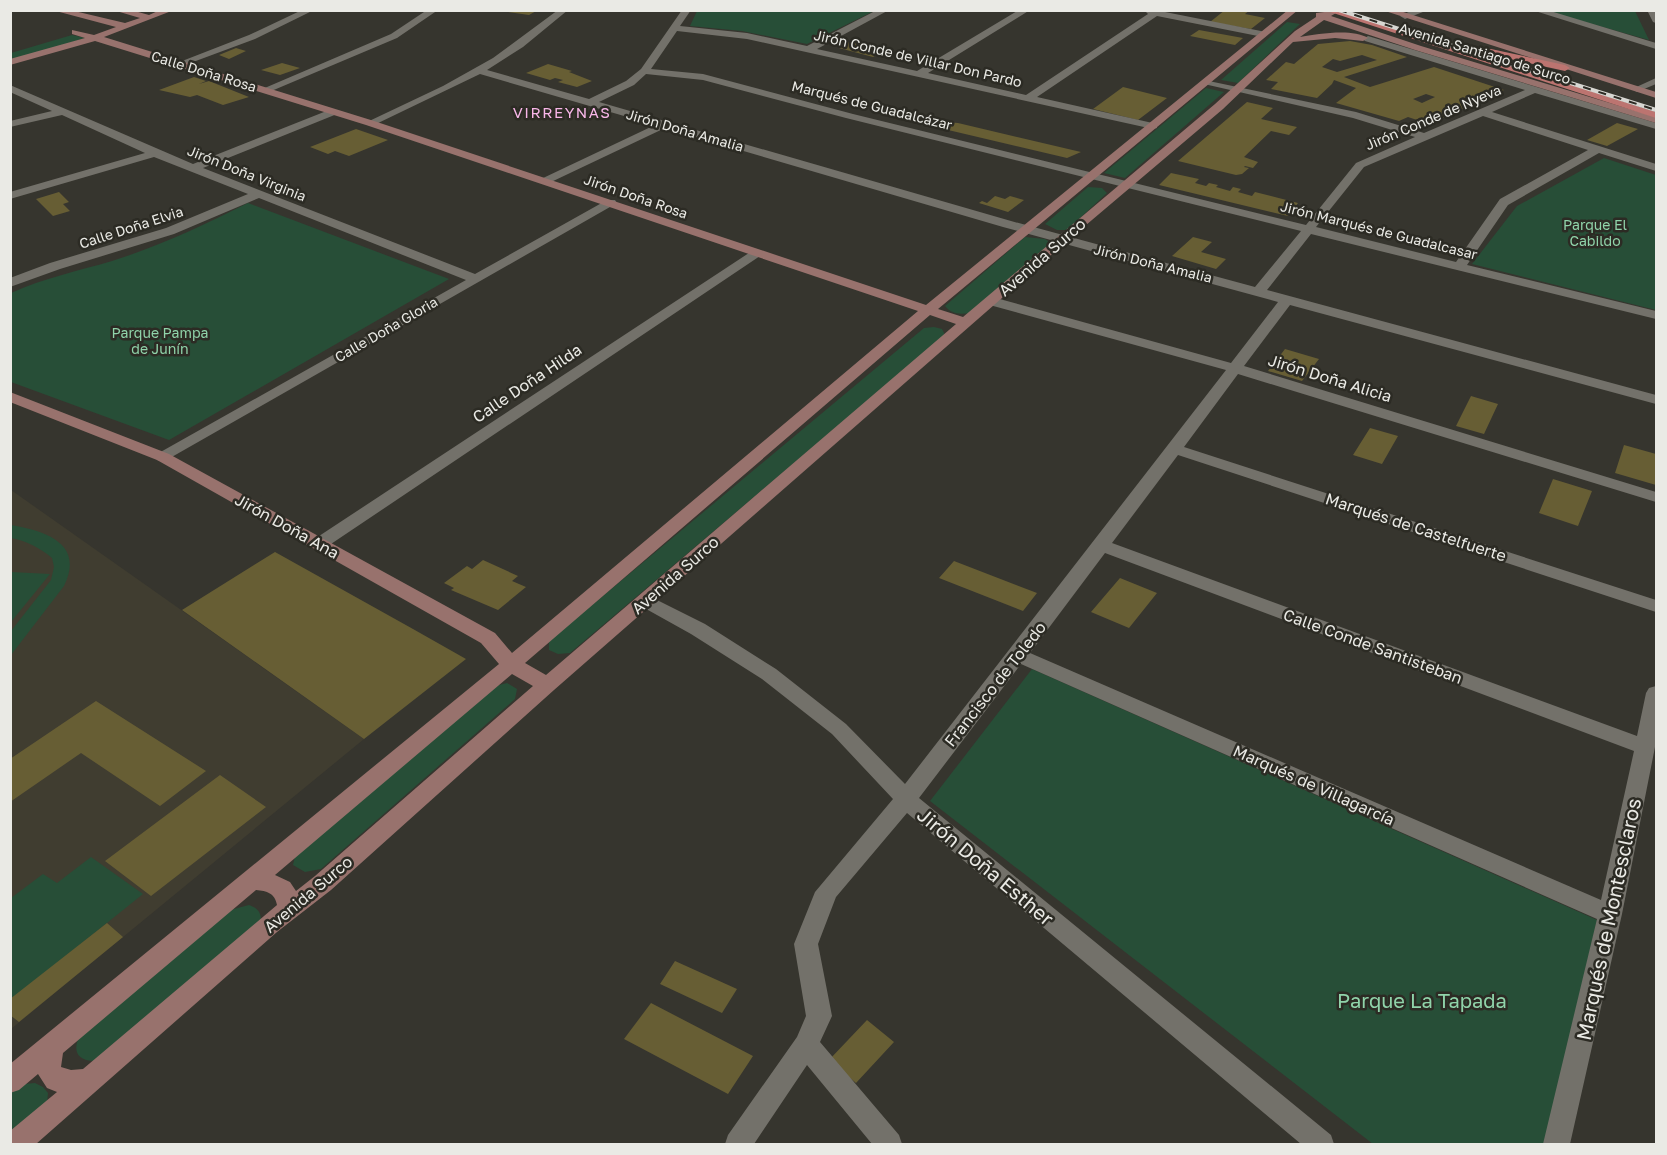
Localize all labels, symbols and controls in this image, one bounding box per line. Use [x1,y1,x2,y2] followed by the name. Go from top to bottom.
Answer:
[1397,19,1573,87] street label: Avenida Santiago de Surco
[812,26,1024,90] street label: Jirón Conde de Villar Don Pardo
[149,47,259,95] street label: Calle Doña Rosa
[790,77,955,133] street label: Marqués de Guadalcázar
[1363,81,1503,153] street label: Jirón Conde de Nyeva
[513,103,611,121] district label: VIRREYNAS
[624,105,746,155] street label: Jirón Doña Amalia
[185,141,309,205] street label: Jirón Doña Virginia
[582,170,690,222] street label: Jirón Doña Rosa
[1279,197,1480,263] street label: Jirón Marqués de Guadalcasar
[77,202,185,252] street label: Calle Doña Elvia
[994,214,1090,300] street label: Avenida Surco
[1563,216,1627,249] park label: Parque El Cabildo
[1092,240,1214,286] street label: Jirón Doña Amalia
[332,293,440,365] street label: Calle Doña Gloria
[112,324,208,357] park label: Parque Pampa de Junín
[469,339,585,427] street label: Calle Doña Hilda
[1266,350,1394,406] street label: Jirón Doña Alicia
[1323,488,1509,566] street label: Marqués de Castelfuerte
[231,489,343,563] street label: Jirón Doña Ana
[627,532,723,618] street label: Avenida Surco
[1281,604,1465,688] street label: Calle Conde Santisteban
[940,617,1050,751] street label: Francisco de Toledo
[1230,740,1398,830] street label: Marqués de Villagarcía
[1571,796,1645,1042] street label: Marqués de Montesclaros
[913,802,1059,930] street label: Jirón Doña Esther
[260,851,356,937] street label: Avenida Surco
[1337,988,1507,1012] park label: Parque La Tapada

